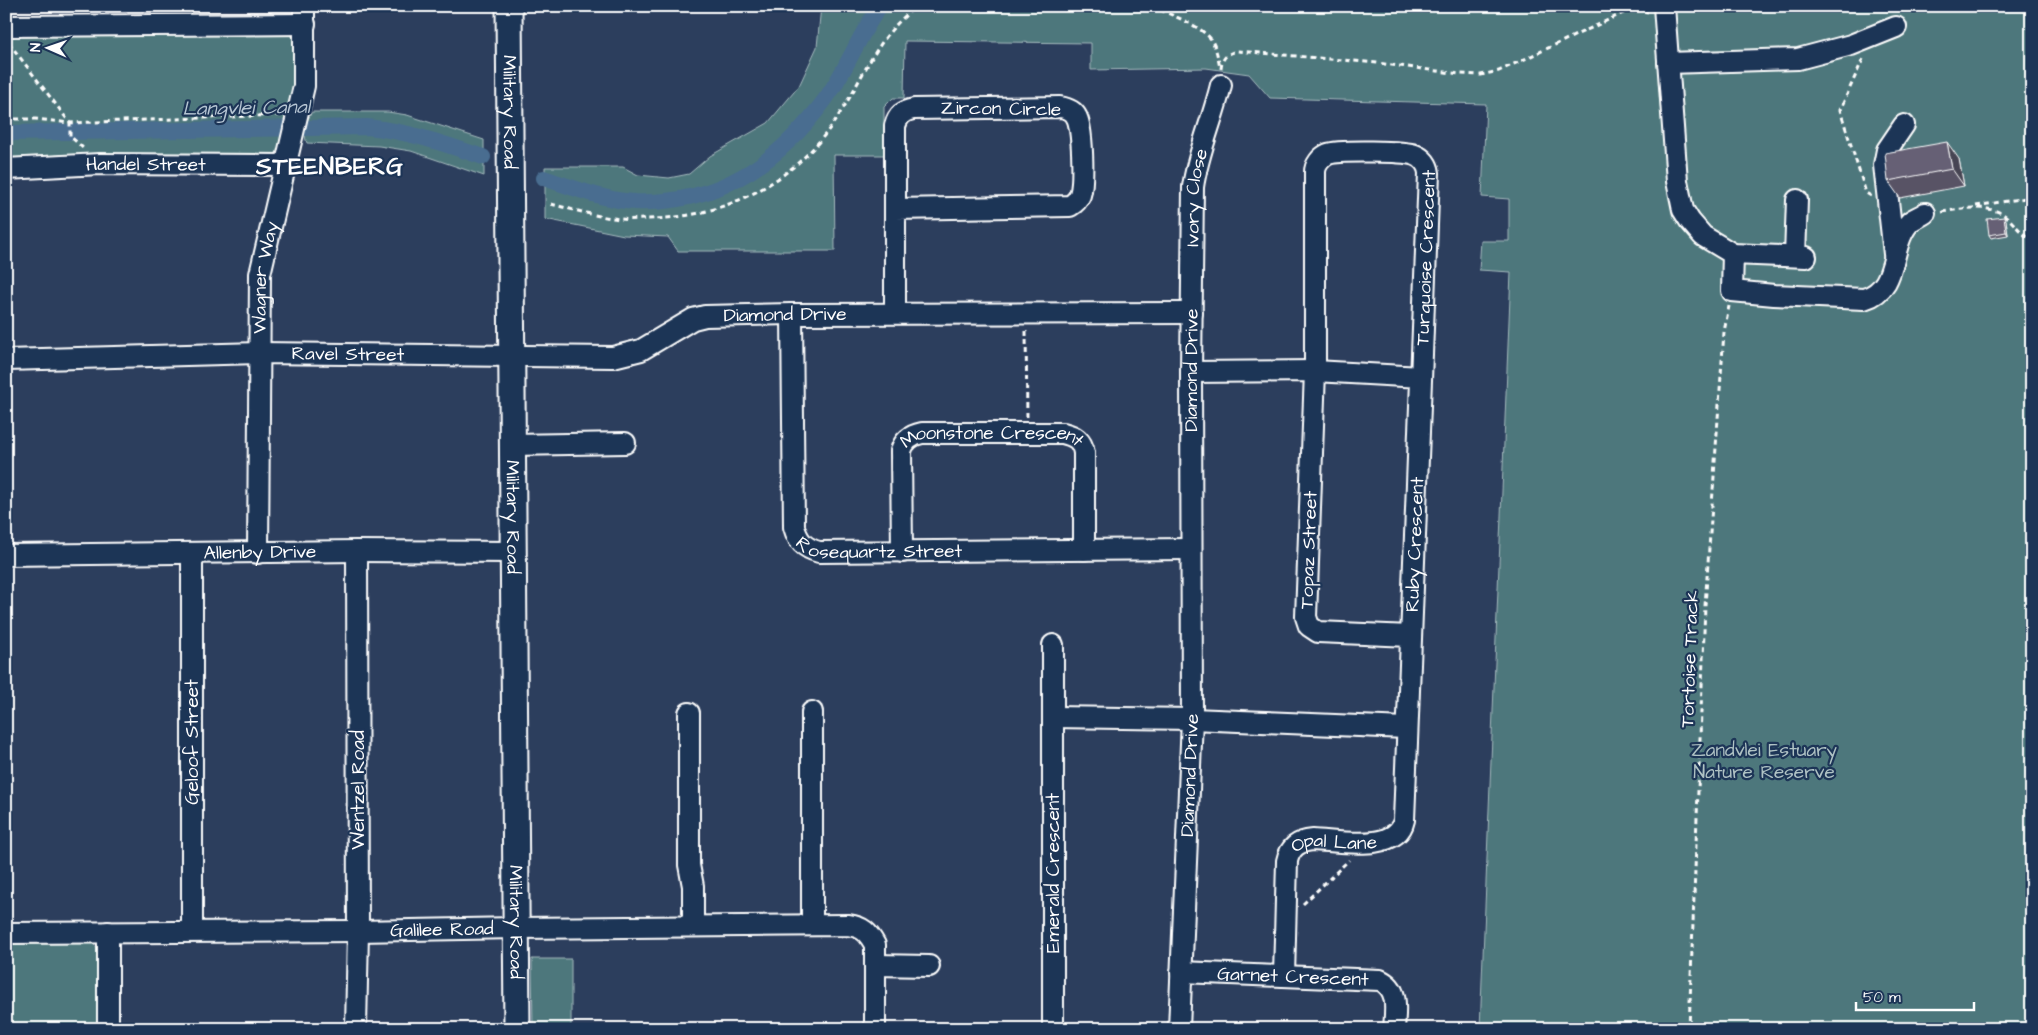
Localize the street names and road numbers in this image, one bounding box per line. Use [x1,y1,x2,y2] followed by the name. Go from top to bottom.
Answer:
[495,55,524,169] street label: Military Road
[941,94,1061,124] street label: Zircon Circle
[1179,145,1215,247] street label: Ivory Close
[85,150,206,178] street label: Handel Street
[1409,169,1443,346] street label: Turquoise Crescent
[246,218,286,334] street label: Wagner Way
[723,300,847,329] street label: Diamond Drive
[1177,309,1205,432] street label: Diamond Drive
[291,340,405,368] street label: Ravel Street
[900,440,1086,466] street label: Moonstone Crescent
[498,460,527,574] street label: Military Road
[1399,476,1431,613] street label: Ruby Crescent
[1293,490,1325,610] street label: Topaz Street
[790,530,963,565] street label: Rosequartz Street
[204,538,316,567] street label: Allenby Drive
[1674,590,1706,728] street label: Tortoise Track
[179,679,206,805] street label: Geloof Street
[1174,714,1206,837] street label: Diamond Drive
[345,730,372,850] street label: Wentzel Road
[1040,793,1067,953] street label: Emerald Crescent
[1285,826,1378,859] street label: Opal Lane
[502,865,530,979] street label: Military Road
[390,915,494,944] street label: Galilee Road
[1217,960,1370,993] street label: Garnet Crescent

